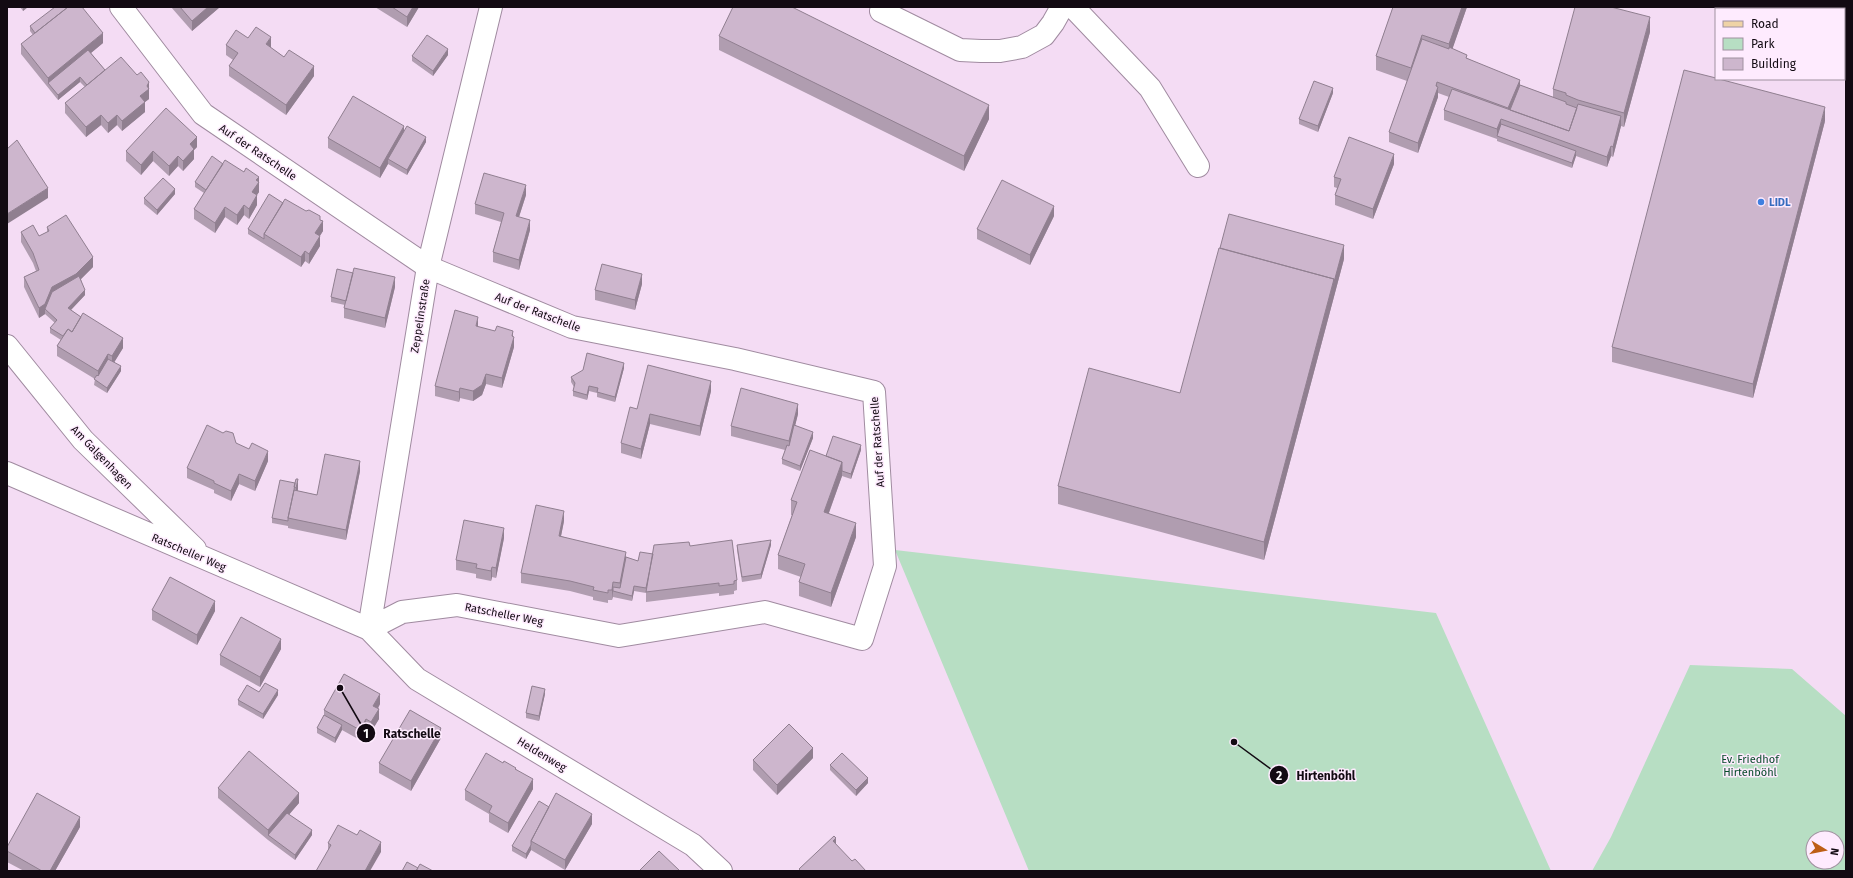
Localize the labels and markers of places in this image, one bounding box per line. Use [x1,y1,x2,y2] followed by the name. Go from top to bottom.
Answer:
[1769,196,1791,209] place label: LIDL
[1756,197,1766,207] marker: LIDL
[356,721,449,745] callout: Ratschelle
[1269,763,1364,787] callout: Hirtenböhl

